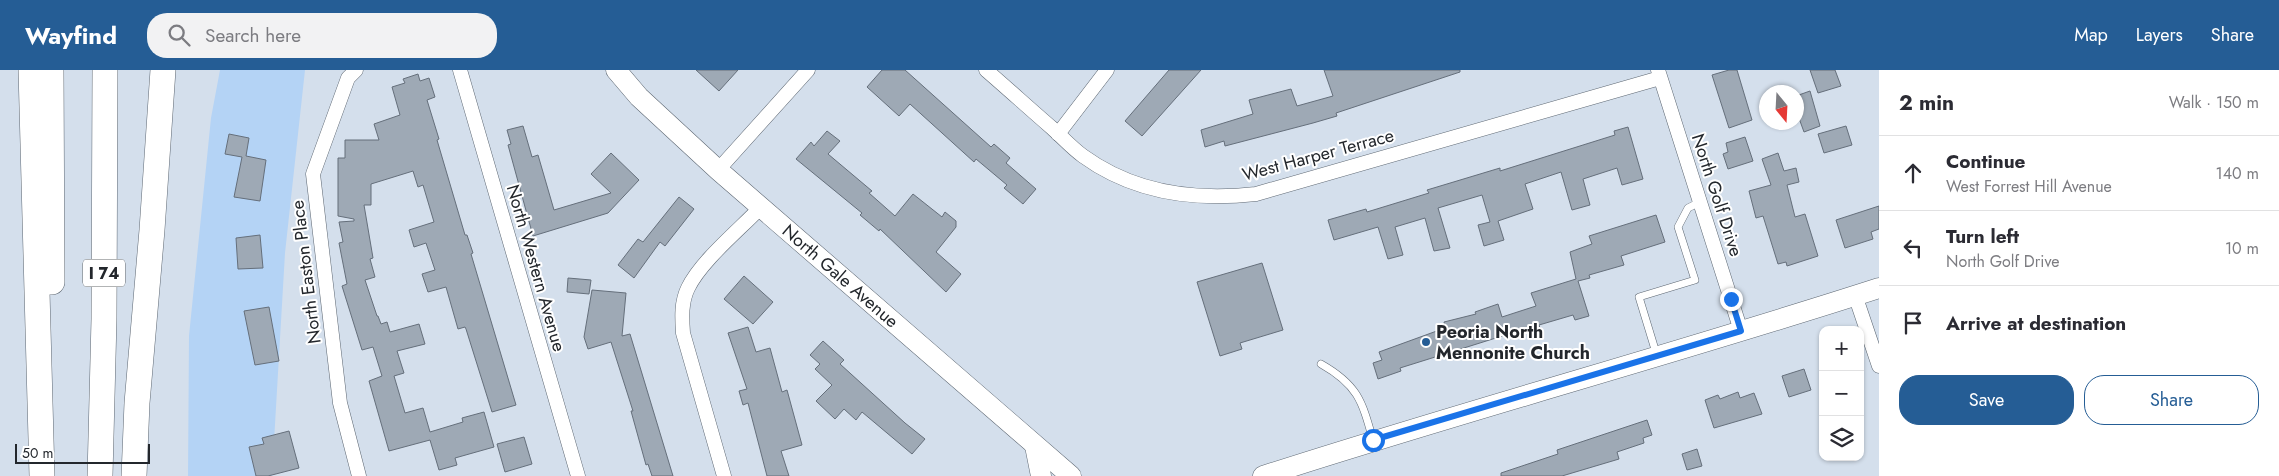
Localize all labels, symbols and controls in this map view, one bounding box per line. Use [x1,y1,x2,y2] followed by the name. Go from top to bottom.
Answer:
[147,13,497,58] search box
[25,18,117,53] text: Wayfind
[165,21,193,49] icon: search
[205,22,301,49] text: Search here
[2074,22,2108,48] text: Map
[2136,22,2183,48] text: Layers
[2211,22,2254,48] text: Share
[1759,85,1804,130] north arrow
[1899,88,1954,118] text: 2 min
[2169,91,2259,114] text: Walk · 150 m
[1239,122,1397,188] street label: West Harper Terrace
[1685,130,1749,260] street label: North Golf Drive
[1946,148,2025,175] text: Continue
[1899,159,1927,187] icon: ahead
[2216,162,2259,185] text: 140 m
[1946,175,2112,198] text: West Forrest Hill Avenue
[500,181,572,355] street label: North Western Avenue
[284,199,328,345] street label: North Easton Place
[776,218,904,334] street label: North Gale Avenue
[1946,223,2019,250] text: Turn left
[1899,234,1927,262] icon: left
[2225,237,2259,260] text: 10 m
[1946,250,2059,273] text: North Golf Drive
[83,260,125,287] road number: I 74
[1720,288,1743,311] route end
[1899,309,1927,337] icon: arrive
[1946,310,2126,337] text: Arrive at destination
[1436,319,1590,366] place label: Peoria North Mennonite Church
[1819,326,1864,461] map controls
[1819,326,1864,371] button: +
[1420,336,1432,348] marker: Peoria North Mennonite Church
[1819,371,1864,416] button: −
[1899,375,2074,425] button: Save
[2084,375,2259,425] button: Share
[1819,416,1864,461] button: layers
[1362,429,1385,452] route start
[15,441,150,464] scale bar
[22,443,53,463] text: 50 m

